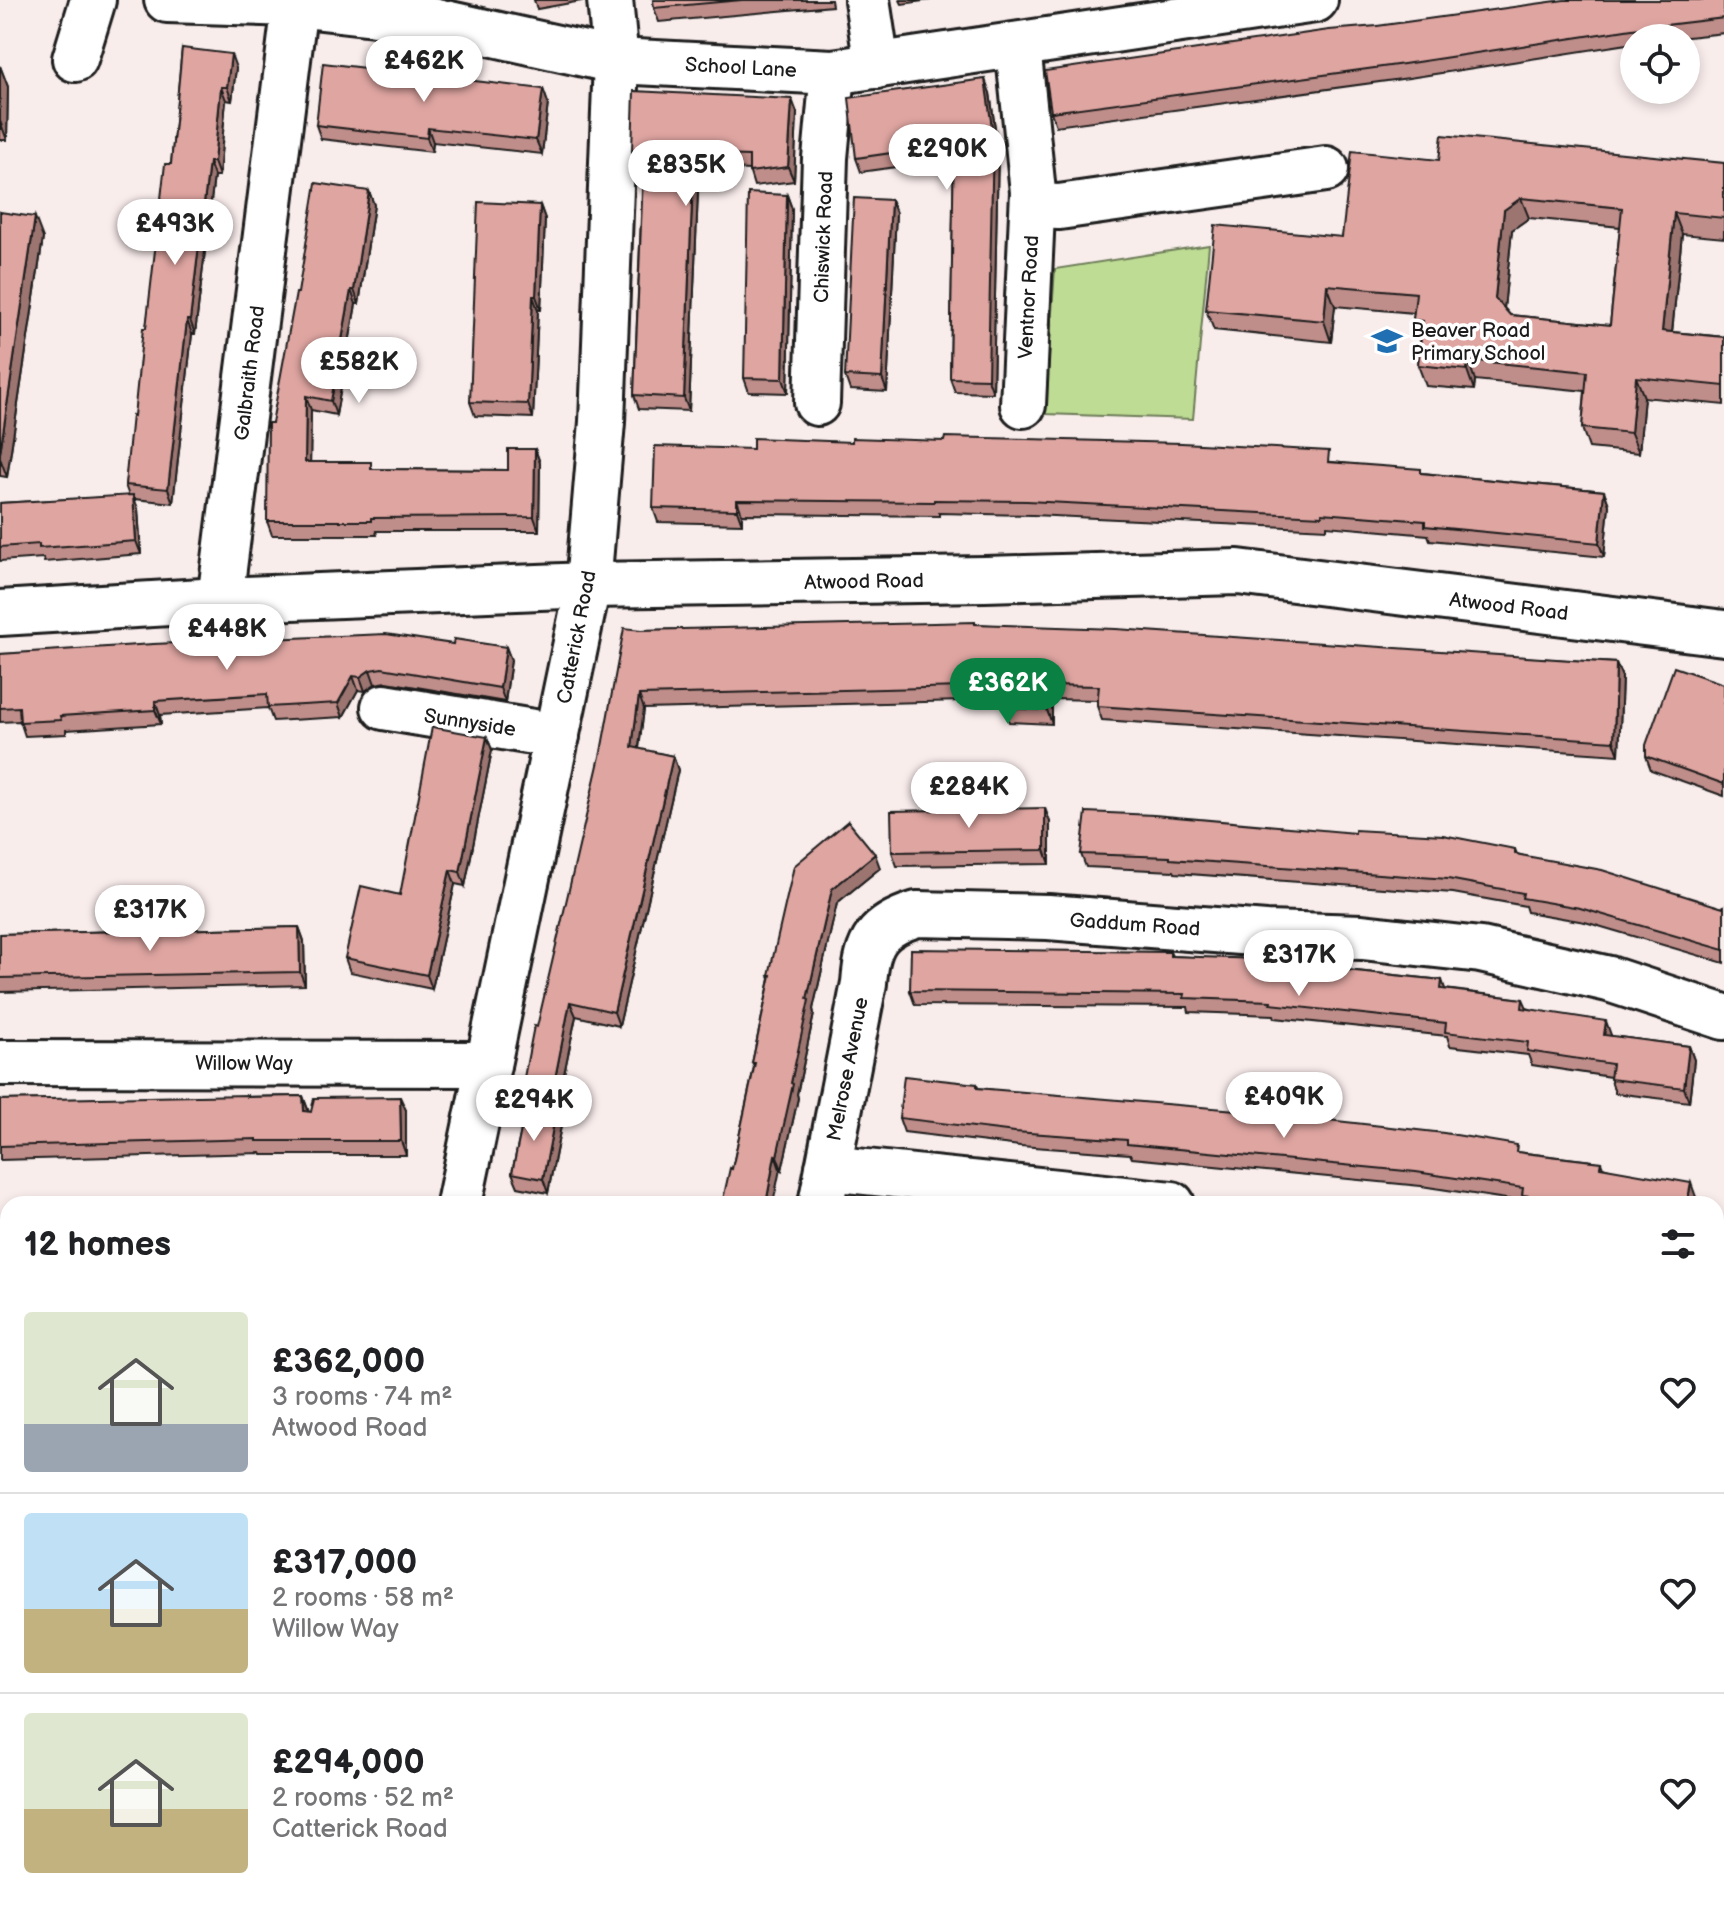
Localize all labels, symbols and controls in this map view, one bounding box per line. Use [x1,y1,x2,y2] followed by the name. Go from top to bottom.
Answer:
[1620,24,1700,104] map controls
[1620,24,1700,104] button: locate
[368,36,480,104] pin: £462K
[384,46,464,77] text: £462K
[685,53,798,83] street label: School Lane
[891,124,1003,192] pin: £290K
[907,134,987,165] text: £290K
[630,140,742,208] pin: £835K
[646,150,726,181] text: £835K
[810,171,838,303] street label: Chiswick Road
[119,199,231,267] pin: £493K
[135,209,215,240] text: £493K
[1014,235,1044,359] street label: Ventnor Road
[230,304,270,442] street label: Galbraith Road
[1411,319,1545,366] place label: Beaver Road Primary School
[1370,324,1404,358] school or university icon: Beaver Road Primary School
[303,337,415,405] pin: £582K
[319,347,399,378] text: £582K
[552,569,602,706] street label: Catterick Road
[804,569,924,595] street label: Atwood Road
[1448,588,1570,626] street label: Atwood Road
[171,604,283,672] pin: £448K
[187,614,267,645] text: £448K
[952,658,1064,726] pin: £362K
[968,668,1048,699] text: £362K
[422,704,518,742] street label: Sunnyside
[913,762,1025,830] pin: £284K
[929,772,1009,803] text: £284K
[94,885,206,953] pin: £317K
[113,895,187,926] text: £317K
[1069,908,1201,942] street label: Gaddum Road
[1243,930,1355,998] pin: £317K
[1262,940,1336,971] text: £317K
[822,995,874,1143] street label: Melrose Avenue
[195,1052,293,1076] street label: Willow Way
[1228,1072,1340,1140] pin: £409K
[478,1075,590,1143] pin: £294K
[1244,1082,1324,1113] text: £409K
[494,1085,574,1116] text: £294K
[1656,1222,1700,1266] icon: filters
[24,1224,171,1265] text: 12 homes
[272,1341,425,1382] text: £362,000
[88,1344,184,1440] icon: home
[1656,1370,1700,1414] icon: heart
[272,1382,452,1413] text: 3 rooms · 74 m²
[272,1413,427,1444] text: Atwood Road
[272,1542,417,1583] text: £317,000
[88,1545,184,1641] icon: home
[1656,1571,1700,1615] icon: heart
[272,1583,454,1614] text: 2 rooms · 58 m²
[272,1614,399,1645] text: Willow Way
[272,1742,425,1783] text: £294,000
[88,1745,184,1841] icon: home
[1656,1771,1700,1815] icon: heart
[272,1783,454,1814] text: 2 rooms · 52 m²
[272,1814,448,1845] text: Catterick Road

